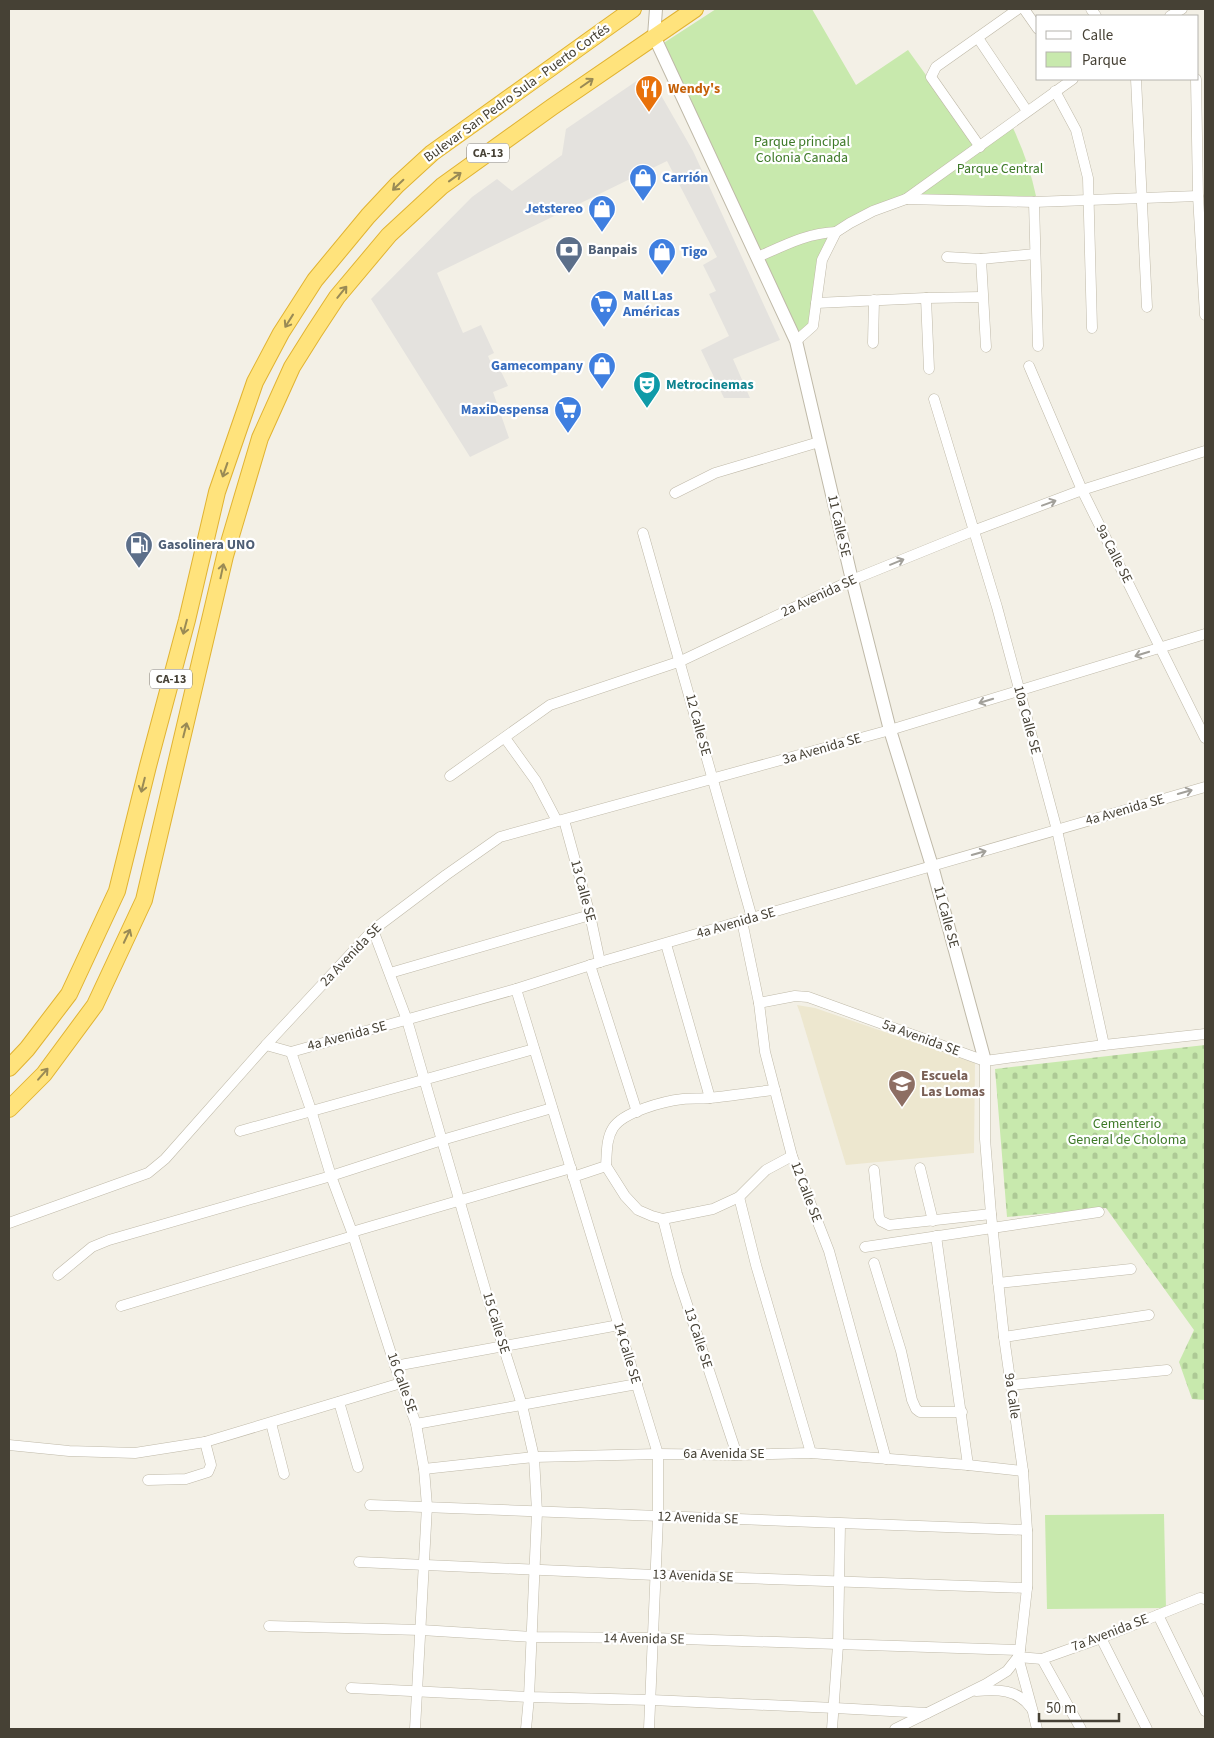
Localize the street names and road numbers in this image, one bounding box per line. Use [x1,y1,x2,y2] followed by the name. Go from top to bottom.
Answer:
[420,19,614,167] street label: Bulevar San Pedro Sula - Puerto Cortés
[467,144,509,162] road number: CA-13
[822,493,856,559] street label: 11 Calle SE
[1091,521,1137,587] street label: 9a Calle SE
[778,570,860,622] street label: 2a Avenida SE
[150,670,192,689] road number: CA-13
[1008,683,1046,757] street label: 10a Calle SE
[680,692,716,758] street label: 12 Calle SE
[780,728,864,770] street label: 3a Avenida SE
[1083,789,1167,831] street label: 4a Avenida SE
[565,858,601,924] street label: 13 Calle SE
[928,884,964,950] street label: 11 Calle SE
[694,902,778,944] street label: 4a Avenida SE
[316,919,386,991] street label: 2a Avenida SE
[879,1015,963,1061] street label: 5a Avenida SE
[305,1016,389,1056] street label: 4a Avenida SE
[785,1159,827,1225] street label: 12 Calle SE
[477,1290,515,1356] street label: 15 Calle SE
[679,1305,717,1371] street label: 13 Calle SE
[608,1320,646,1386] street label: 14 Calle SE
[382,1350,422,1416] street label: 16 Calle SE
[999,1372,1025,1420] street label: 9a Calle
[683,1444,765,1464] street label: 6a Avenida SE
[657,1507,739,1529] street label: 12 Avenida SE
[652,1565,734,1587] street label: 13 Avenida SE
[1068,1609,1152,1657] street label: 7a Avenida SE
[603,1628,685,1650] street label: 14 Avenida SE

